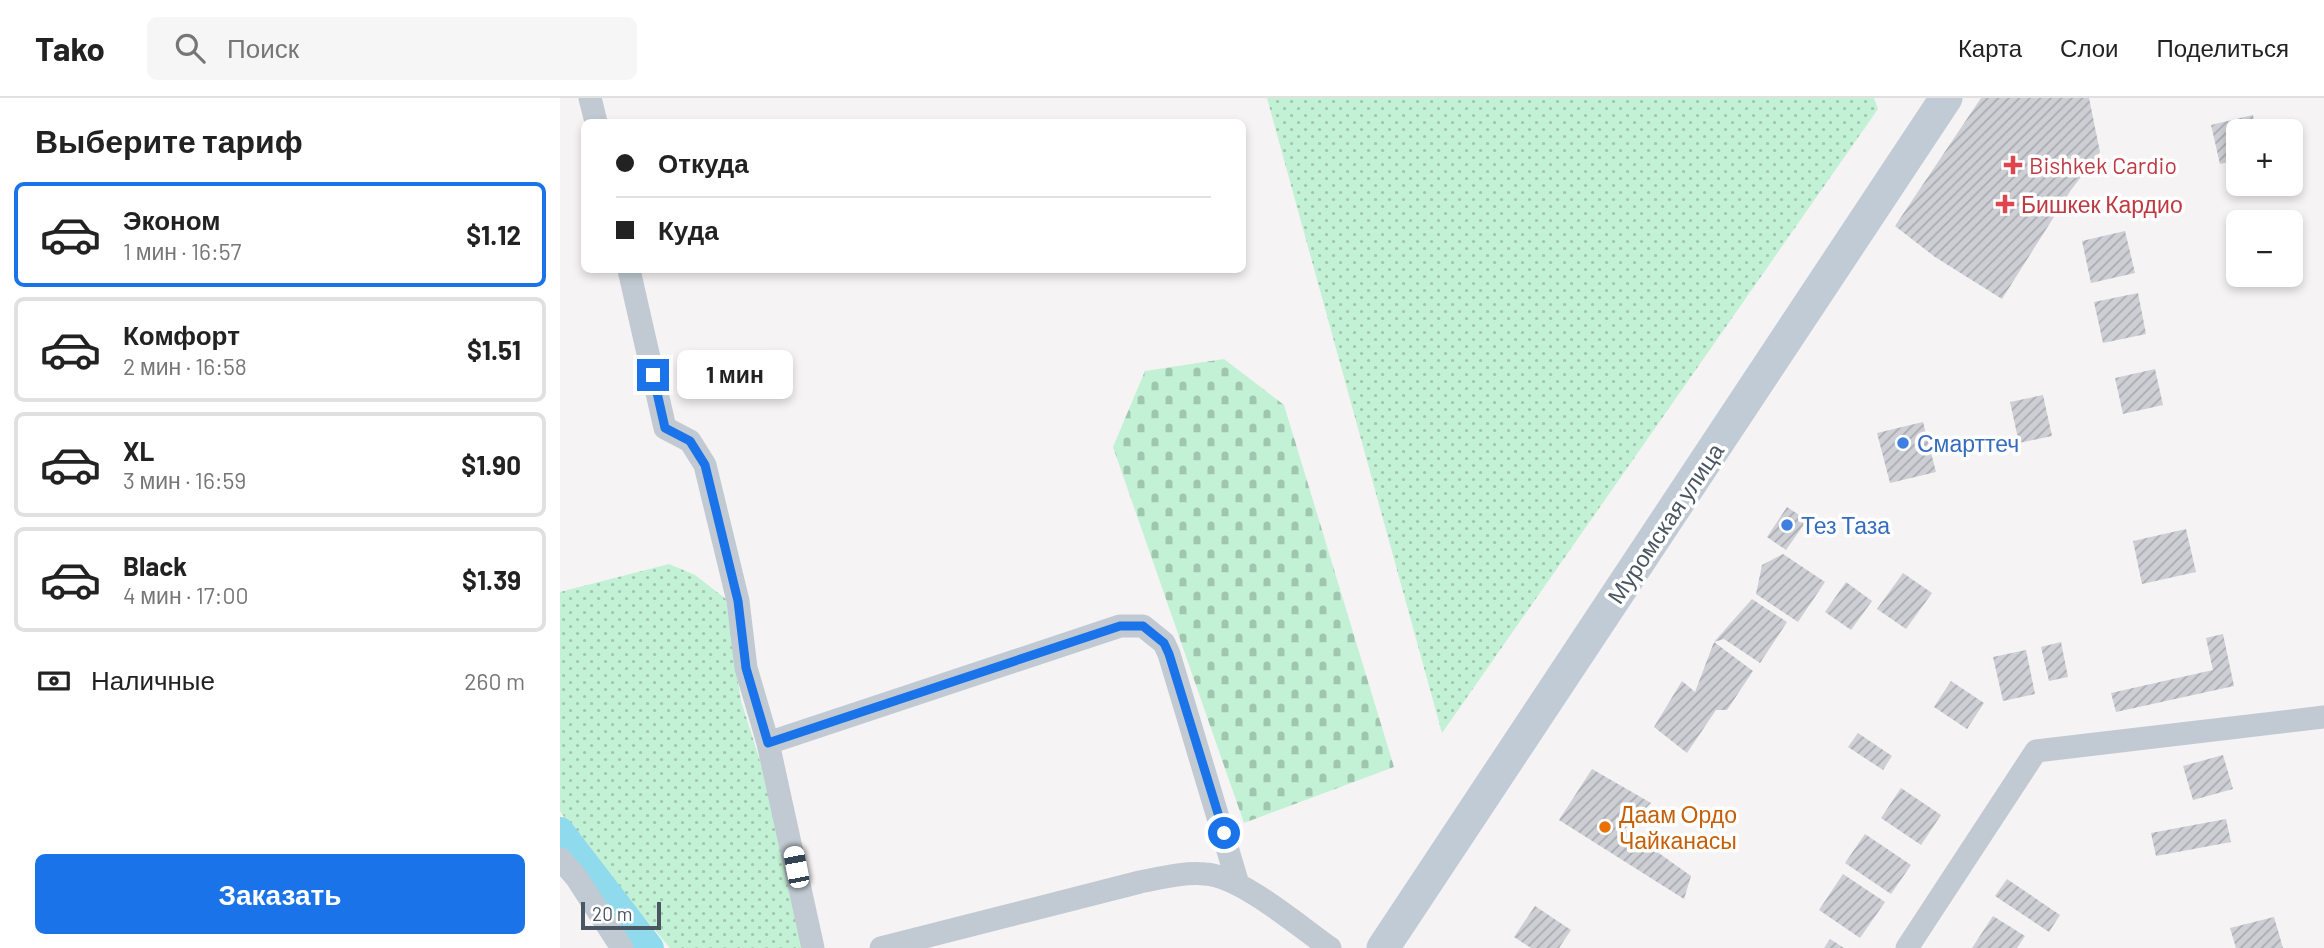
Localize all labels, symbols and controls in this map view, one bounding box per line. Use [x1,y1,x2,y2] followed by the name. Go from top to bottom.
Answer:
[147,17,637,80] search box
[35,28,105,68] text: Tako
[171,29,209,67] icon: search
[227,32,299,63] text: Поиск
[1958,33,2022,62] text: Карта
[2060,33,2118,62] text: Слои
[2156,33,2289,62] text: Поделиться
[2226,119,2303,287] map controls
[2226,119,2303,196] button: +
[35,121,303,159] text: Выберите тариф
[658,147,749,178] text: Откуда
[2029,151,2177,179] place label: Bishkek Cardio
[2003,155,2023,175] marker: Bishkek Cardio
[2021,190,2183,218] place label: Бишкек Кардио
[1995,194,2015,214] marker: Бишкек Кардио
[39,203,102,266] icon: car
[123,204,221,235] text: Эконом
[2226,210,2303,287] button: −
[658,214,719,245] text: Куда
[466,219,521,250] text: $1.12
[123,237,241,265] text: 1 мин · 16:57
[39,318,102,381] icon: car
[123,319,240,350] text: Комфорт
[467,334,521,365] text: $1.51
[678,350,793,400] callout: 1 мин
[123,352,247,380] text: 2 мин · 16:58
[637,359,669,391] route end
[706,360,764,388] text: 1 мин
[1917,429,2019,457] place label: Смарттеч
[39,433,102,496] icon: car
[123,435,154,466] text: XL
[1895,435,1911,451] marker: Смарттеч
[1601,437,1729,608] street label: Муромская улица
[461,449,521,480] text: $1.90
[123,466,246,494] text: 3 мин · 16:59
[1801,511,1890,539] place label: Тез Таза
[1779,517,1795,533] marker: Тез Таза
[39,548,102,611] icon: car
[123,550,187,581] text: Black
[462,564,521,595] text: $1.39
[123,581,248,609] text: 4 мин · 17:00
[35,662,73,700] icon: cash
[91,664,215,695] text: Наличные
[464,667,525,695] text: 260 m
[1619,800,1737,854] place label: Даам Ордо Чайканасы
[1208,817,1240,849] route start
[1597,819,1613,835] marker: Даам Ордо Чайканасы
[782,844,811,890] car
[35,854,525,934] button: Заказать
[581,899,662,931] scale bar
[592,902,632,925] text: 20 m

